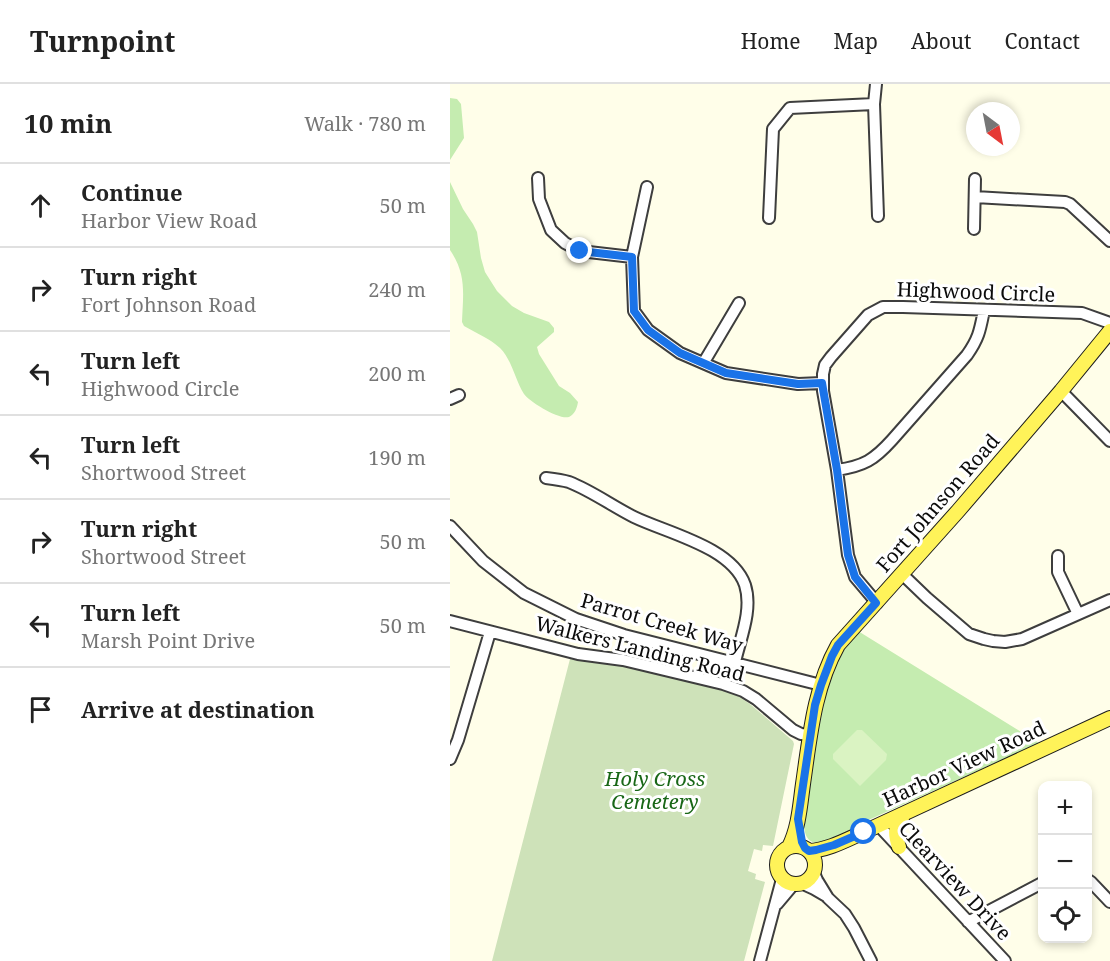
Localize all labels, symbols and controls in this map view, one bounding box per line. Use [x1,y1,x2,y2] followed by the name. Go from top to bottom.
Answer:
[30,22,175,60] text: Turnpoint
[741,27,801,55] text: Home
[834,27,878,55] text: Map
[911,27,972,55] text: About
[1005,27,1080,55] text: Contact
[966,102,1020,156] north arrow
[24,105,112,141] text: 10 min
[304,110,426,137] text: Walk · 780 m
[81,177,183,207] text: Continue
[24,189,57,222] icon: ahead
[380,192,426,219] text: 50 m
[81,207,257,234] text: Harbor View Road
[566,237,592,263] route end
[81,261,197,291] text: Turn right
[24,273,57,306] icon: right
[896,275,1056,308] street label: Highwood Circle
[368,276,426,303] text: 240 m
[81,291,256,318] text: Fort Johnson Road
[81,345,180,375] text: Turn left
[24,357,57,390] icon: left
[368,360,426,387] text: 200 m
[81,375,239,402] text: Highwood Circle
[870,428,1005,578] street label: Fort Johnson Road
[81,429,180,459] text: Turn left
[24,441,57,474] icon: left
[368,444,426,471] text: 190 m
[81,459,246,486] text: Shortwood Street
[81,513,197,543] text: Turn right
[24,525,57,558] icon: right
[380,528,426,555] text: 50 m
[81,543,246,570] text: Shortwood Street
[578,586,747,659] street label: Parrot Creek Way
[81,597,180,627] text: Turn left
[24,609,57,642] icon: left
[533,609,748,688] street label: Walkers Landing Road
[380,612,426,639] text: 50 m
[81,627,255,654] text: Marsh Point Drive
[24,693,57,726] icon: arrive
[81,694,315,724] text: Arrive at destination
[878,714,1049,813] street label: Harbor View Road
[604,765,705,815] park label: Holy Cross Cemetery
[1038,781,1092,943] map controls
[1038,781,1092,835] button: +
[893,815,1018,946] street label: Clearview Drive
[850,818,876,844] route start
[1038,835,1092,889] button: −
[1038,889,1092,943] button: locate

